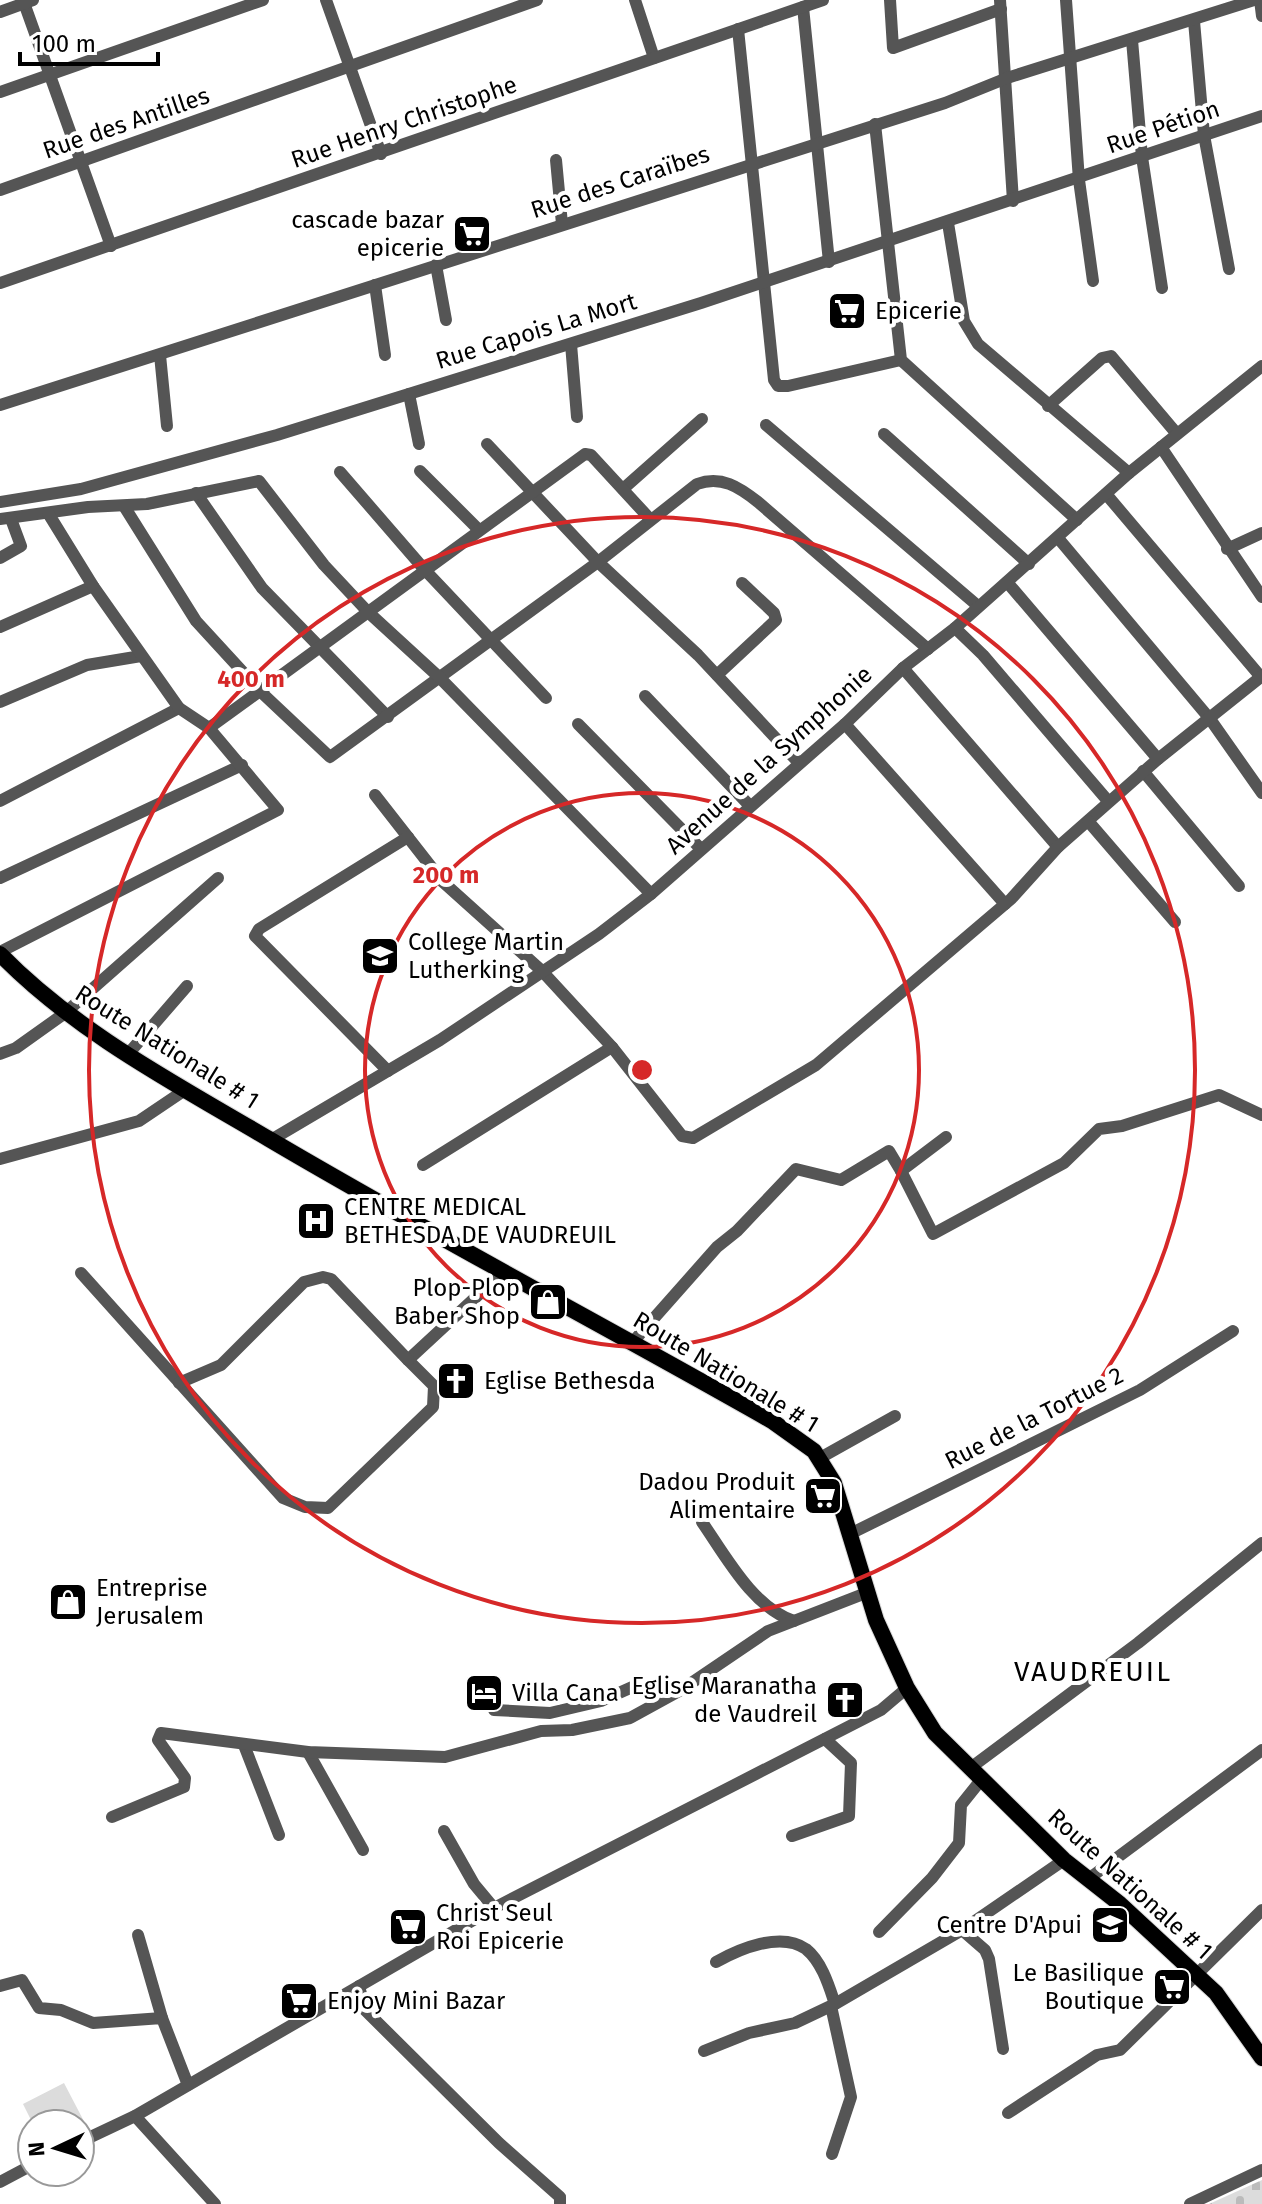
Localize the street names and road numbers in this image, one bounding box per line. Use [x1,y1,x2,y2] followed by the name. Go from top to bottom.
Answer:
[287,70,521,174] street label: Rue Henry Christophe
[39,81,213,165] street label: Rue des Antilles
[1103,95,1223,159] street label: Rue Pétion
[527,140,713,224] street label: Rue des Caraïbes
[432,287,640,375] street label: Rue Capois La Mort
[660,660,878,860] street label: Avenue de la Symphonie
[70,979,264,1115] street label: Route Nationale # 1
[628,1306,824,1438] street label: Route Nationale # 1
[940,1361,1128,1475] street label: Rue de la Tortue 2
[1042,1803,1218,1965] street label: Route Nationale # 1

